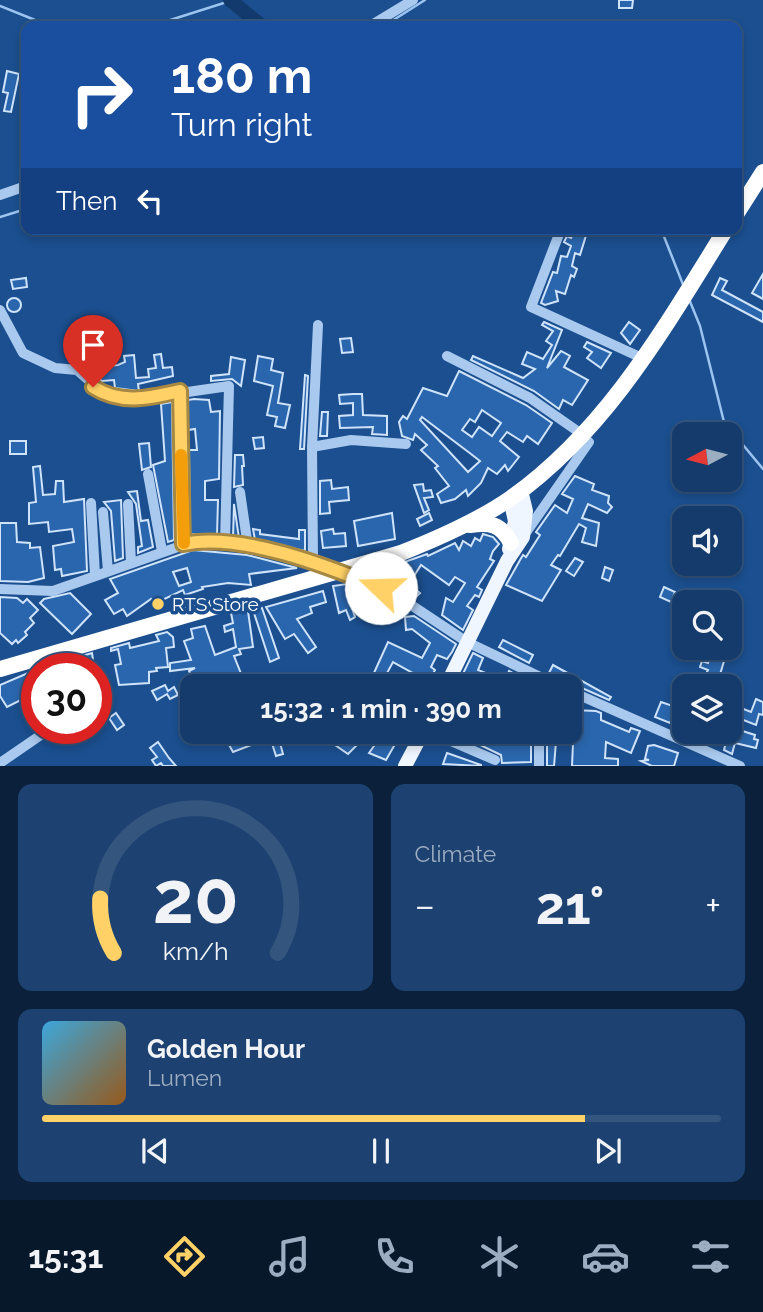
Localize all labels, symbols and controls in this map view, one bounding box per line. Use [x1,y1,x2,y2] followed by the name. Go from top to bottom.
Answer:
[171,47,312,104] text: 180 m
[56,49,147,140] icon: right
[171,106,312,143] text: Turn right
[131,182,169,220] icon: left
[56,186,117,216] text: Then
[63,315,123,387] pin
[74,326,112,364] icon: arrive
[672,422,742,492] north arrow
[672,422,742,744] map controls
[672,506,742,576] button: sound
[344,551,418,625] position arrow
[672,590,742,660] button: search
[172,593,259,615] place label: RTS Store
[150,596,166,612] marker: RTS Store
[21,653,112,744] speed limit sign: 30
[672,674,742,744] button: layers
[260,694,502,724] text: 15:32 · 1 min · 390 m
[415,840,496,867] text: Climate
[152,856,238,941] text: 20
[536,875,604,936] text: 21°
[415,883,435,928] text: −
[705,883,721,928] text: +
[162,936,228,966] text: km/h
[147,1034,305,1064] text: Golden Hour
[147,1064,222,1091] text: Lumen
[136,1132,174,1170] icon: previous
[362,1132,400,1170] icon: pause
[589,1132,627,1170] icon: next
[160,1232,209,1281] icon: directions
[265,1232,314,1281] icon: music
[370,1232,419,1281] icon: phone
[475,1232,524,1281] icon: climate
[581,1232,630,1281] icon: car
[686,1232,735,1281] icon: filters
[28,1238,103,1275] text: 15:31

